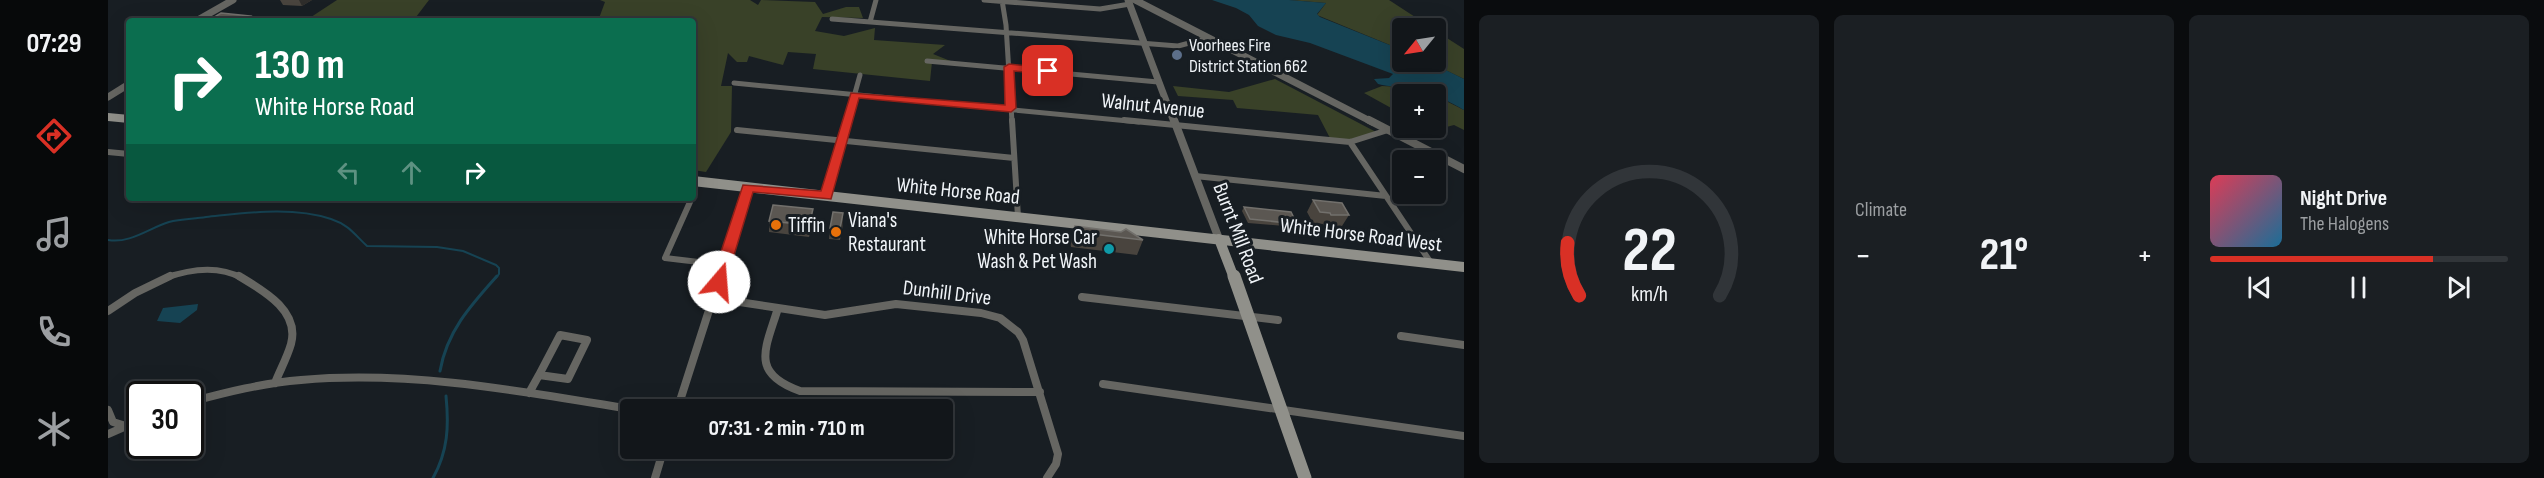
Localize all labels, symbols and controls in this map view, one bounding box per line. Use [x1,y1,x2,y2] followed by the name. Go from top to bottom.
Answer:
[1392,18,1446,72] north arrow
[1392,18,1446,204] map controls
[26,28,82,60] text: 07:29
[1189,35,1307,77] place label: Voorhees Fire District Station 662
[255,40,345,91] text: 130 m
[156,42,234,120] icon: right
[1022,45,1073,96] pin
[1170,48,1184,62] marker: Voorhees Fire District Station 662
[1031,54,1064,87] icon: arrive
[1392,84,1446,138] button: +
[1100,88,1206,124] street label: Walnut Avenue
[255,91,414,123] text: White Horse Road
[33,115,75,157] icon: directions
[1392,150,1446,204] button: −
[332,156,365,189] icon: left
[395,156,428,189] icon: ahead
[458,156,491,189] icon: right
[895,172,1021,210] street label: White Horse Road
[1207,179,1269,287] street label: Burnt Mill Road
[2300,185,2387,212] text: Night Drive
[1855,198,1907,222] text: Climate
[848,208,926,257] place label: Viana's Restaurant
[2300,212,2389,236] text: The Halogens
[33,213,75,255] icon: music
[788,213,825,238] place label: Tiffin
[1279,213,1443,257] street label: White Horse Road West
[1622,214,1676,289] text: 22
[769,218,783,232] marker: Tiffin
[829,225,843,239] marker: Viana's Restaurant
[977,225,1097,274] place label: White Horse Car Wash & Pet Wash
[1980,228,2028,283] text: 21°
[1855,236,1871,276] text: −
[2137,236,2153,276] text: +
[1102,242,1116,256] marker: White Horse Car Wash & Pet Wash
[687,250,751,314] position arrow
[2243,271,2276,304] icon: previous
[2342,271,2375,304] icon: pause
[2442,271,2475,304] icon: next
[901,275,993,311] street label: Dunhill Drive
[1630,282,1668,307] text: km/h
[33,311,75,353] icon: phone
[126,381,204,459] speed limit sign: 30
[33,408,75,450] icon: climate
[708,415,865,442] text: 07:31 · 2 min · 710 m

